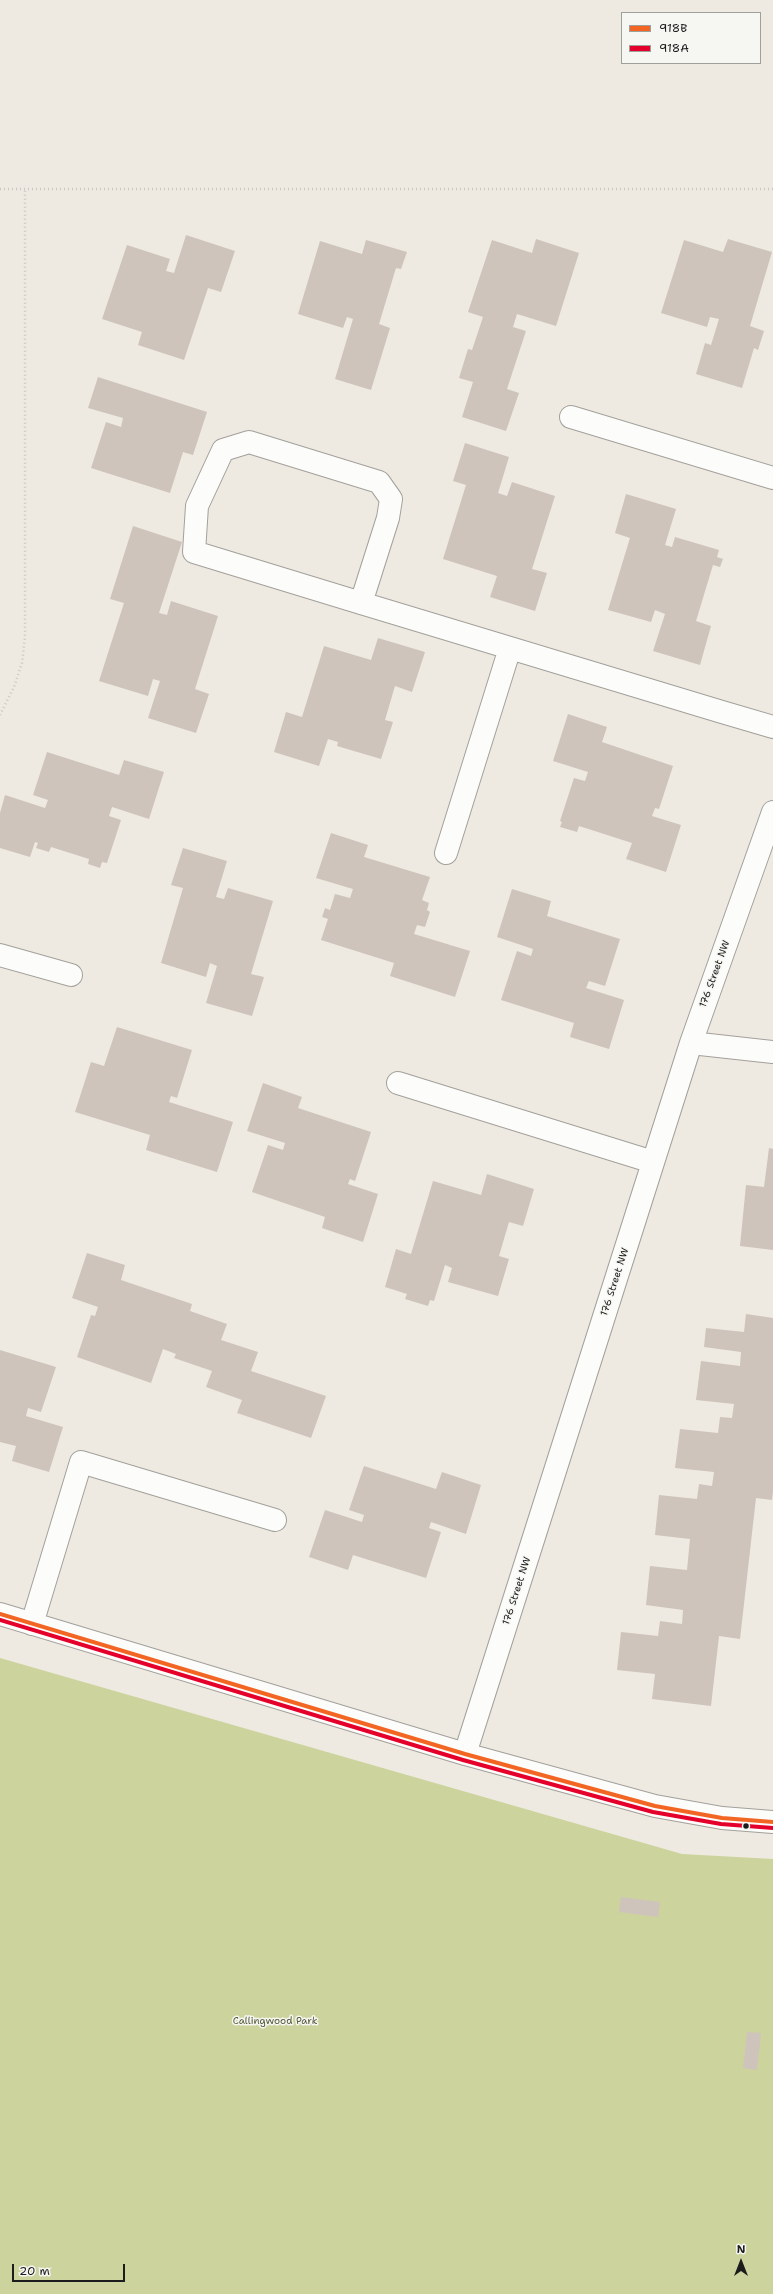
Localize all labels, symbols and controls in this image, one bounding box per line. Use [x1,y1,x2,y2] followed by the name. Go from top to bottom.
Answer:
[621,12,761,64] legend
[659,20,687,36] text: 918B
[659,40,689,56] text: 918A
[697,939,733,1009] street label: 176 Street NW
[598,1247,632,1317] street label: 176 Street NW
[500,1556,534,1626] street label: 176 Street NW
[741,1821,751,1831] unlabelled marker
[233,2015,317,2027] park label: Callingwood Park
[721,2242,761,2282] north arrow
[737,2242,745,2257] text: N
[14,2256,127,2282] scale bar
[19,2263,50,2279] text: 20 m

